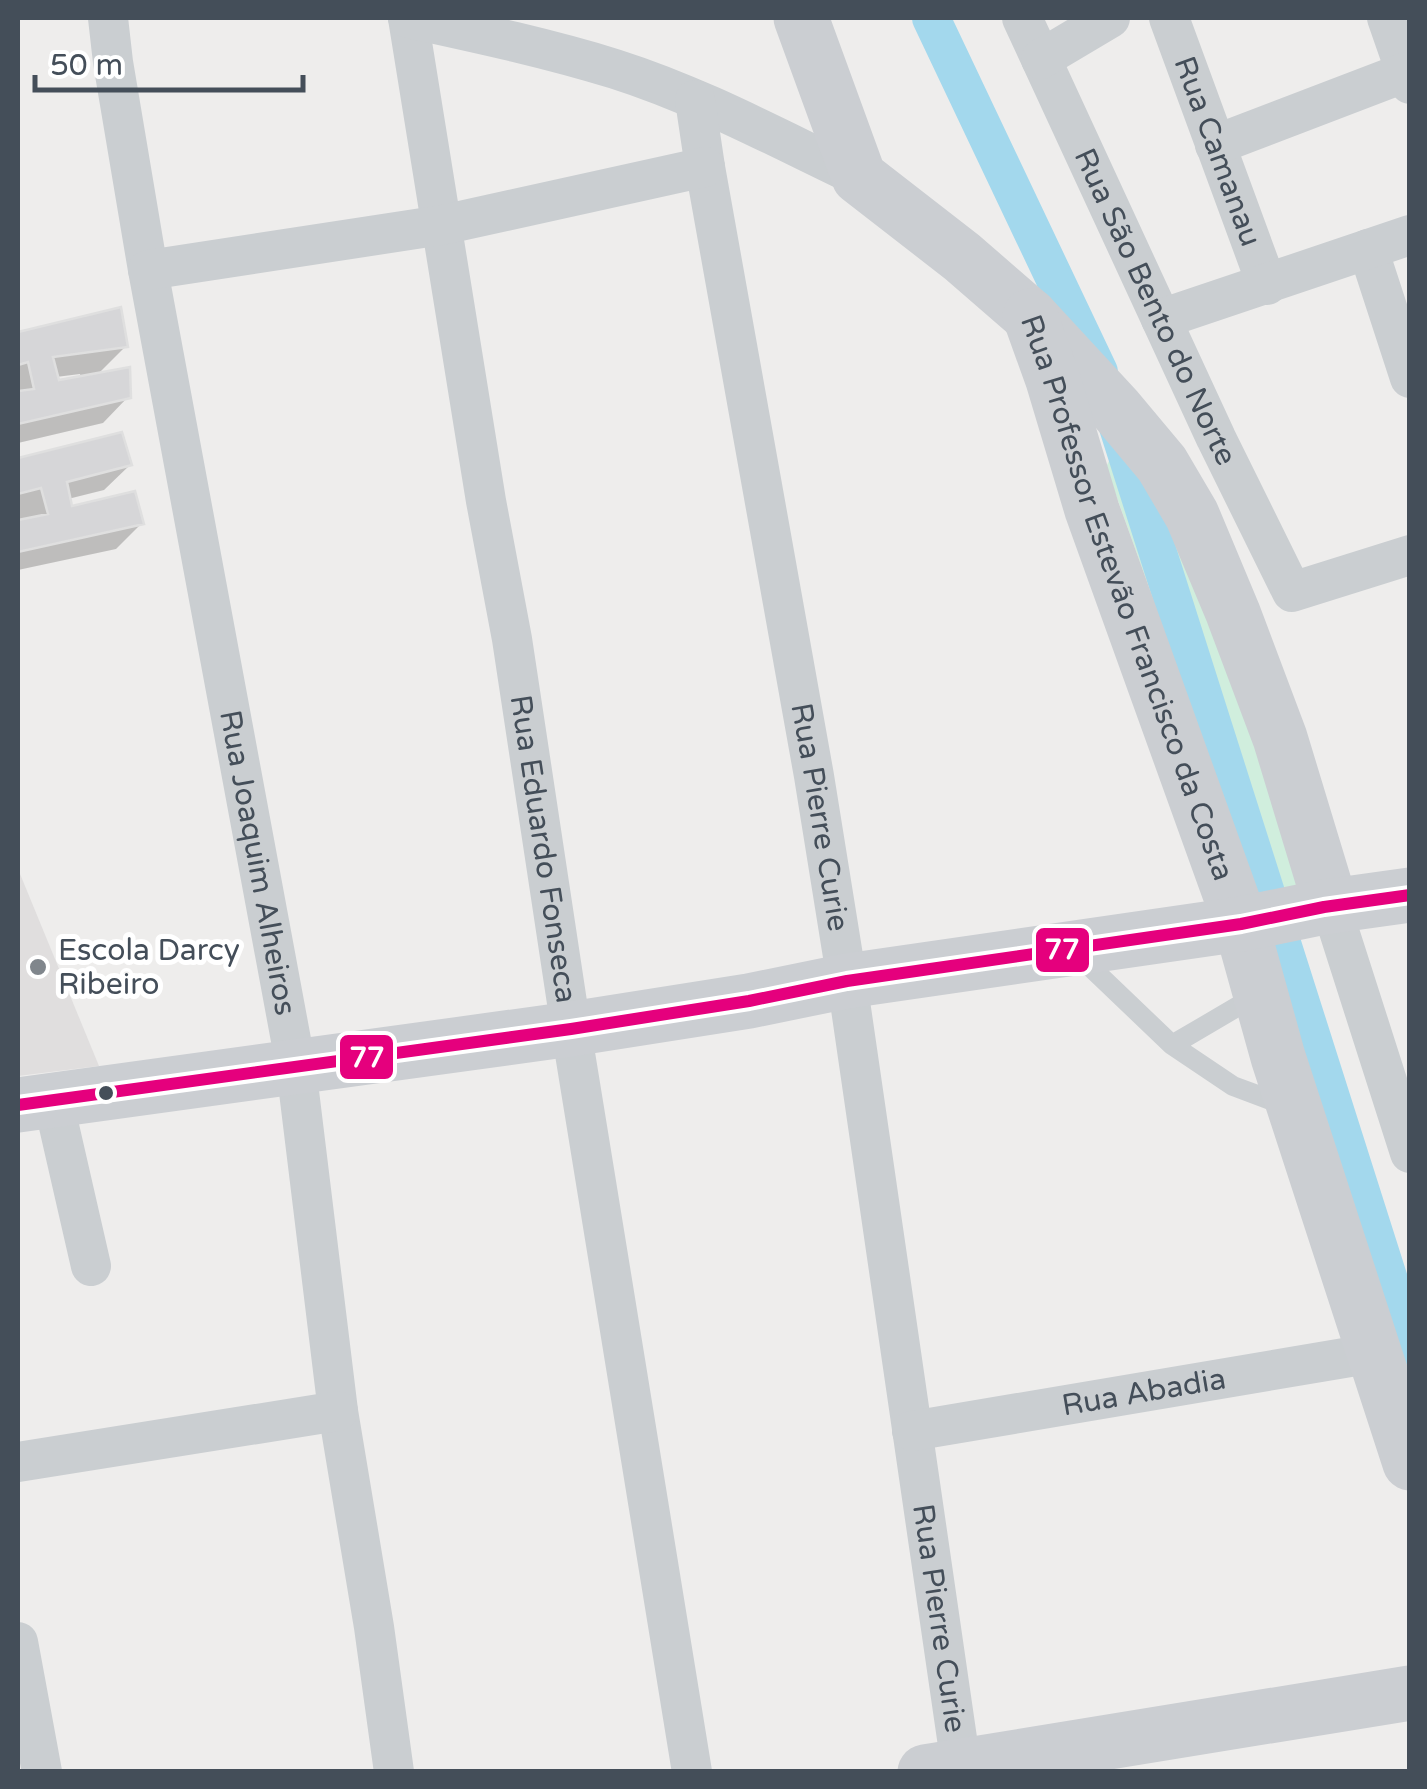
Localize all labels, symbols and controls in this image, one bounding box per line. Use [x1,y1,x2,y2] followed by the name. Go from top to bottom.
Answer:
[35,30,302,92] scale bar
[50,47,123,84] text: 50 m
[1166,51,1270,251] street label: Rua Camanau
[1066,142,1245,471] street label: Rua São Bento do Norte
[1013,310,1242,885] street label: Rua Professor Estevão Francisco da Costa
[502,692,585,1005] street label: Rua Eduardo Fonseca
[783,700,857,934] street label: Rua Pierre Curie
[212,707,305,1018] street label: Rua Joaquim Alheiros
[1034,926,1091,974] line badge: 77
[58,932,240,1003] place label: Escola Darcy Ribeiro
[1044,933,1080,967] text: 77
[27,956,49,978] marker: Escola Darcy Ribeiro
[338,1033,395,1081] line badge: 77
[349,1041,385,1075] text: 77
[96,1083,116,1103] unlabelled marker
[1059,1360,1228,1424] street label: Rua Abadia
[905,1501,974,1735] street label: Rua Pierre Curie

